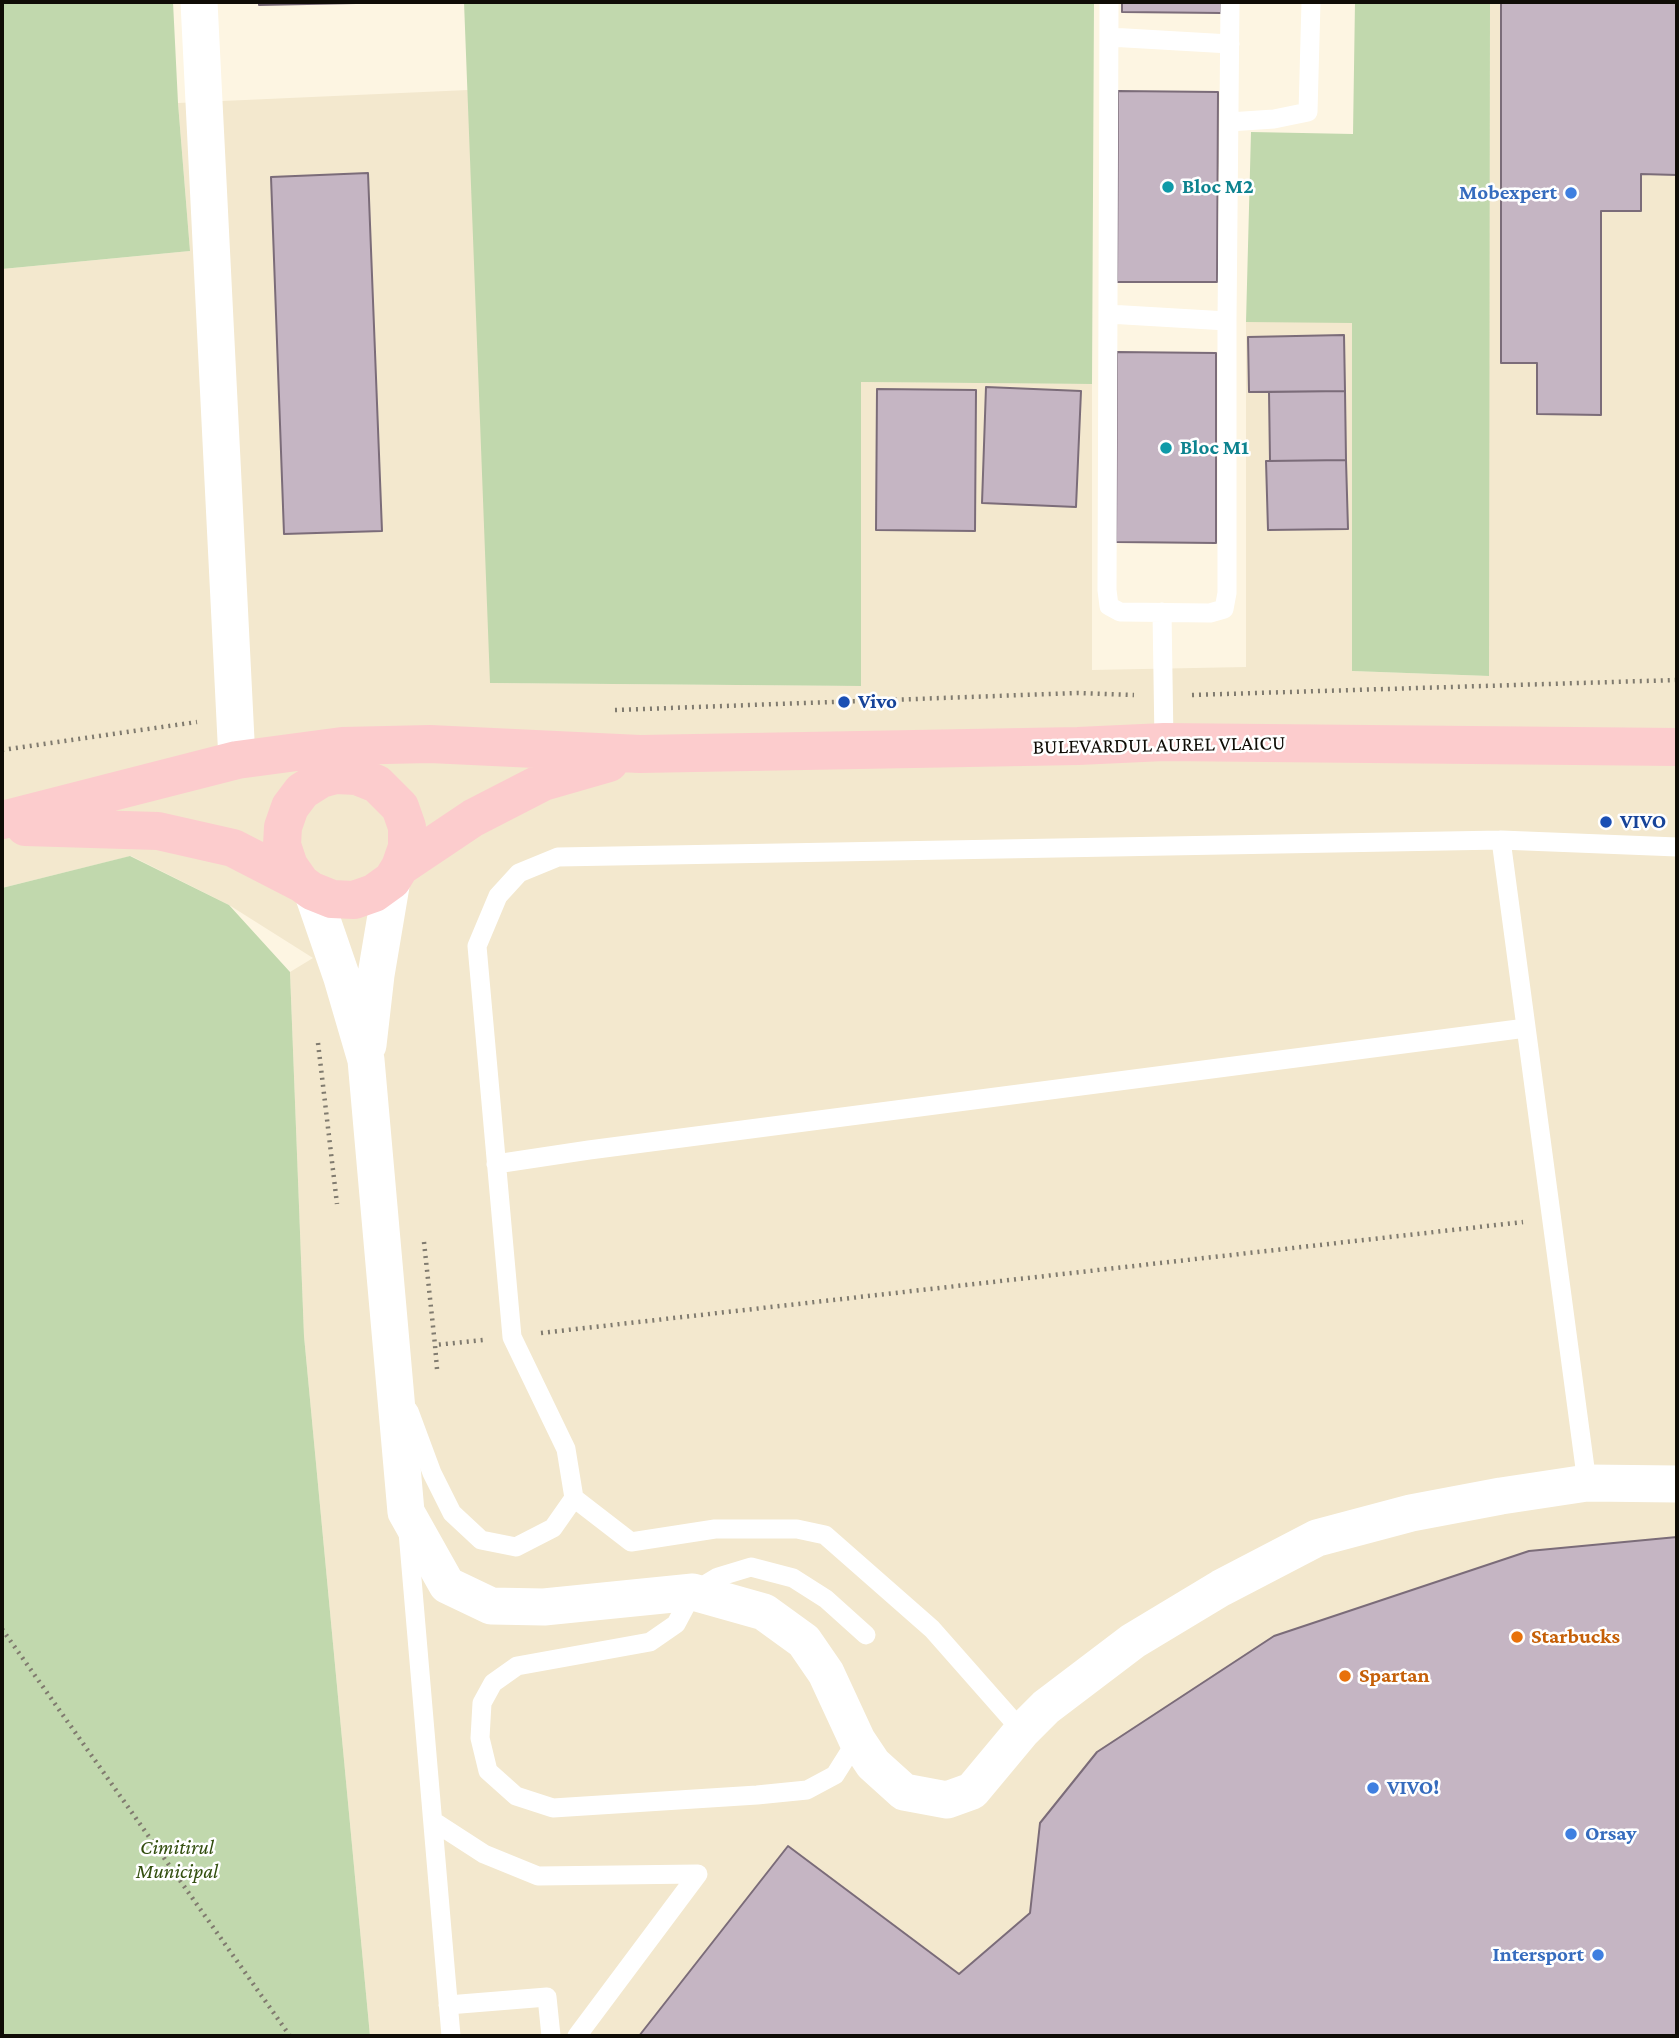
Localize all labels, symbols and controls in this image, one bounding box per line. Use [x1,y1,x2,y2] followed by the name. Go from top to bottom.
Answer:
[1182,174,1254,200] place label: Bloc M2
[1160,179,1176,195] marker: Bloc M2
[1459,180,1557,206] place label: Mobexpert
[1563,185,1579,201] marker: Mobexpert
[1180,435,1249,461] place label: Bloc M1
[1158,440,1174,456] marker: Bloc M1
[858,689,897,715] place label: Vivo
[836,694,852,710] marker: Vivo
[1032,730,1286,760] street label: BULEVARDUL AUREL VLAICU
[1620,809,1666,835] place label: VIVO
[1598,814,1614,830] marker: VIVO
[1531,1624,1620,1650] place label: Starbucks
[1509,1629,1525,1645] marker: Starbucks
[1359,1663,1429,1689] place label: Spartan
[1337,1668,1353,1684] marker: Spartan
[1387,1775,1439,1801] place label: VIVO!
[1365,1780,1381,1796] marker: VIVO!
[1585,1821,1637,1847] place label: Orsay
[1563,1826,1579,1842] marker: Orsay
[136,1835,218,1885] park label: Cimitirul Municipal
[1493,1942,1584,1968] place label: Intersport
[1590,1947,1606,1963] marker: Intersport

